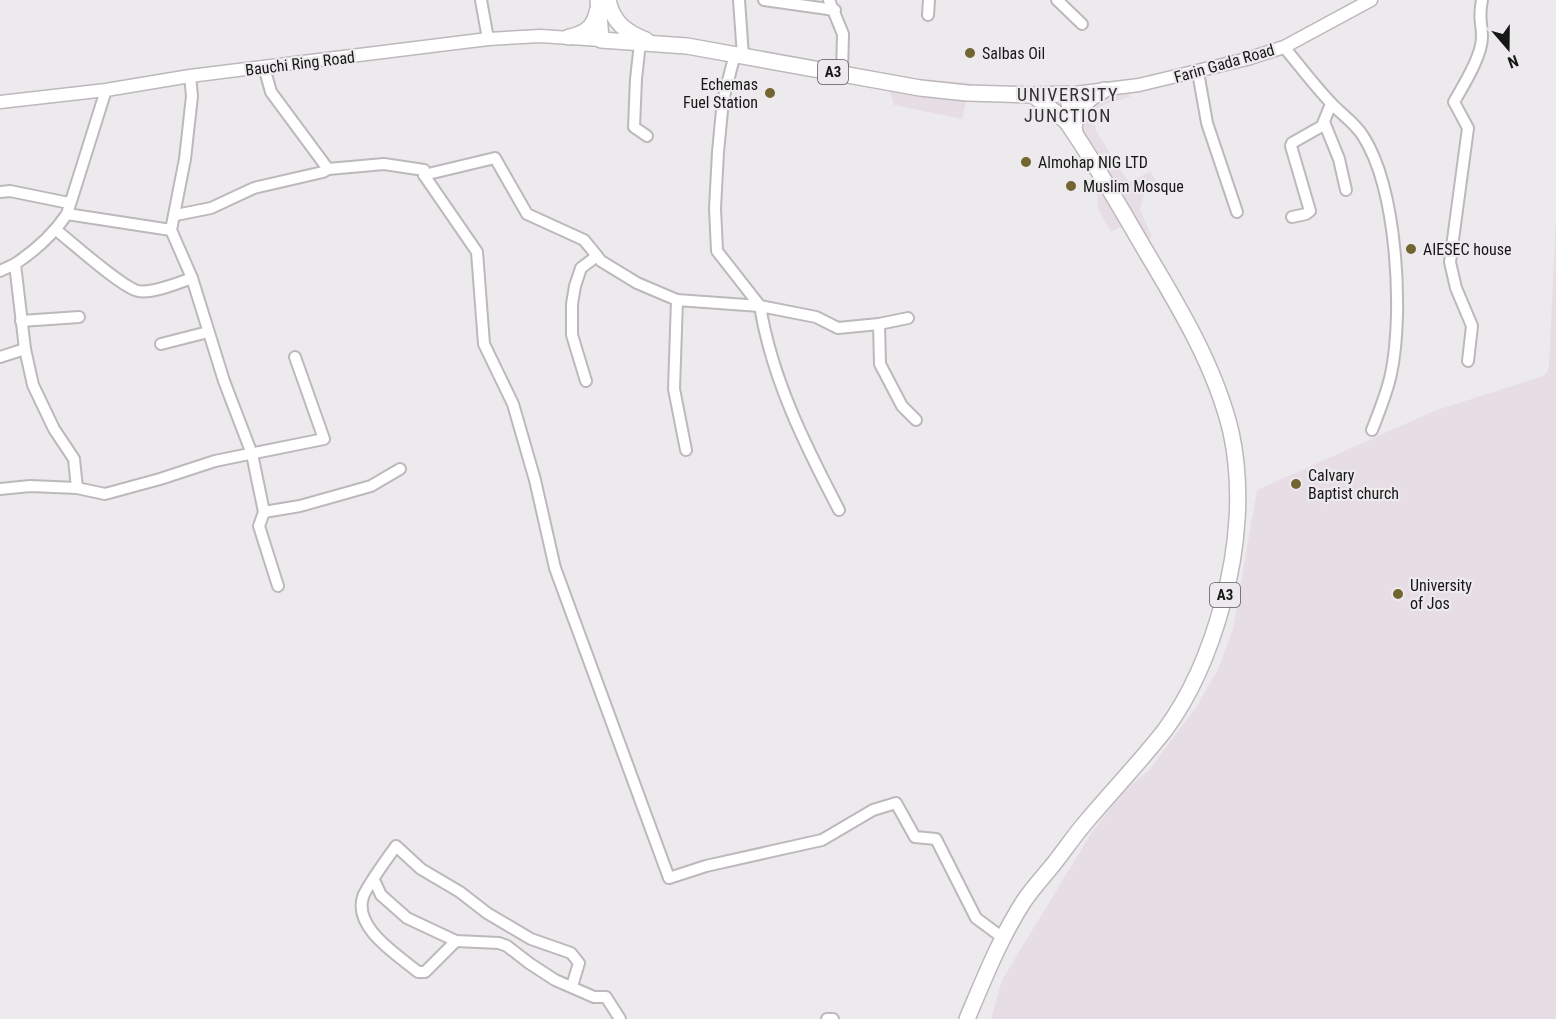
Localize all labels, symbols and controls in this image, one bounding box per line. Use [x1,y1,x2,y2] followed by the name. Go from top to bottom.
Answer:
[1478,18,1538,78] north arrow
[1172,40,1277,87] street label: Farin Gada Road
[982,44,1045,63] place label: Salbas Oil
[963,46,977,60] marker: Salbas Oil
[244,47,356,80] street label: Bauchi Ring Road
[1505,51,1521,72] text: N
[818,60,848,84] road number: A3
[683,75,758,112] place label: Echemas Fuel Station
[1017,84,1119,126] district label: UNIVERSITY JUNCTION
[763,86,777,100] marker: Echemas Fuel Station
[1038,153,1148,172] place label: Almohap NIG LTD
[1019,155,1033,169] marker: Almohap NIG LTD
[1083,177,1184,196] place label: Muslim Mosque
[1064,179,1078,193] marker: Muslim Mosque
[1423,240,1511,259] place label: AIESEC house
[1404,242,1418,256] marker: AIESEC house
[1308,466,1399,503] place label: Calvary Baptist church
[1289,477,1303,491] marker: Calvary Baptist church
[1410,576,1472,613] place label: University of Jos
[1210,583,1240,607] road number: A3
[1391,587,1405,601] marker: University of Jos

